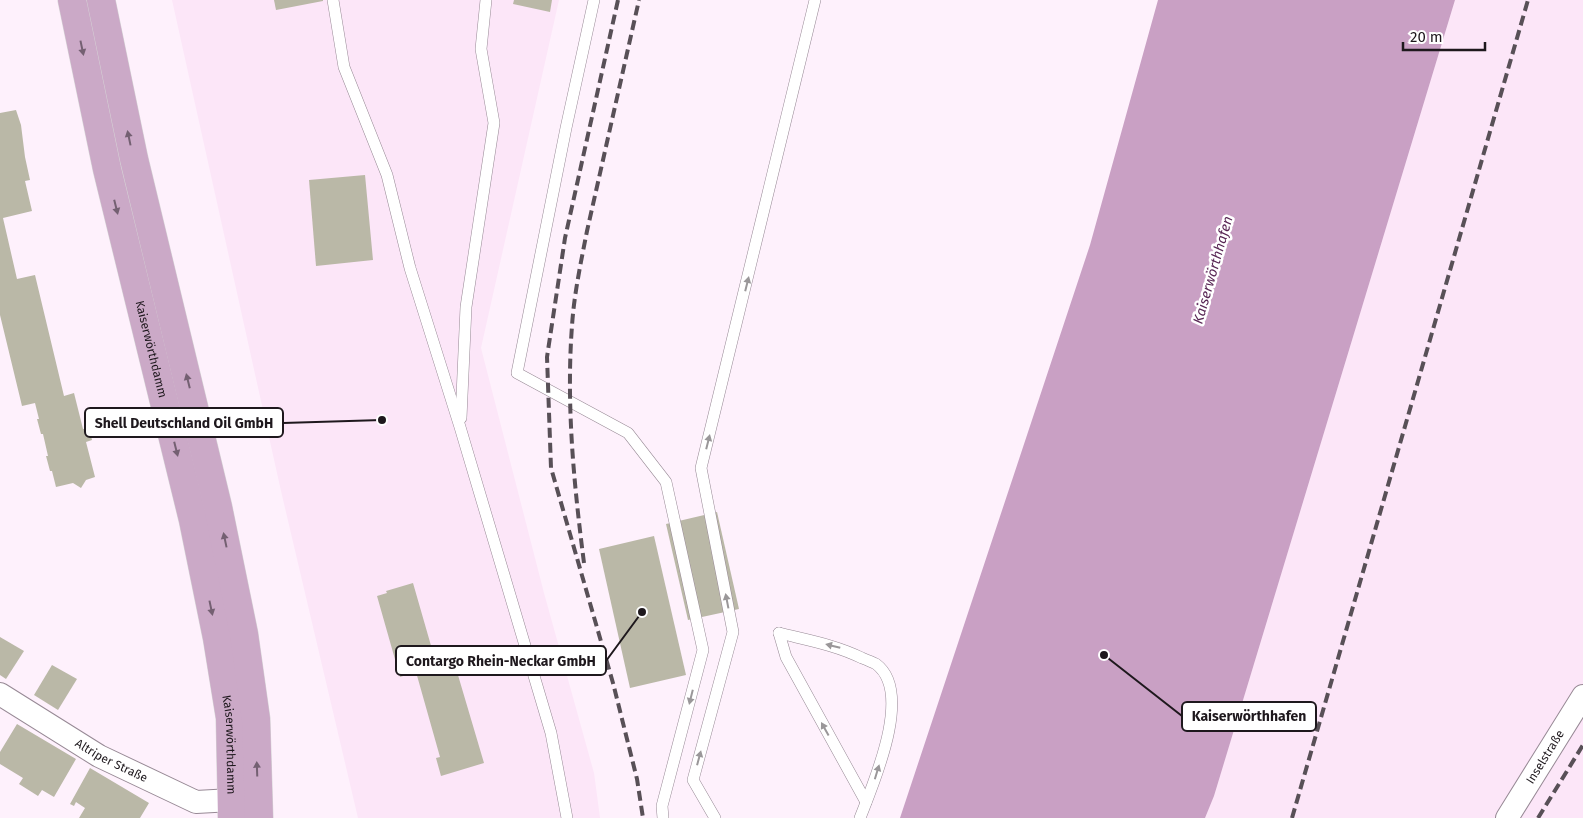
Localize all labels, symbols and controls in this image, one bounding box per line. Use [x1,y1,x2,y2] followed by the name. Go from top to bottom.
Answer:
[1403,20,1486,52] scale bar
[1410,28,1443,46] text: 20 m
[78,40,86,55] one-way arrow
[125,130,133,146] one-way arrow
[112,199,120,214] one-way arrow
[1189,214,1237,326] water label: Kaiserwörthhafen
[743,277,751,292] one-way arrow
[132,299,170,399] street label: Kaiserwörthdamm
[184,374,192,389] one-way arrow
[85,408,283,437] callout: Shell Deutschland Oil GmbH
[95,415,273,432] text: Shell Deutschland Oil GmbH
[704,434,712,449] one-way arrow
[172,442,180,457] one-way arrow
[220,531,228,547] one-way arrow
[723,593,731,609] one-way arrow
[207,600,215,616] one-way arrow
[825,642,840,650] one-way arrow
[396,646,606,675] callout: Contargo Rhein-Neckar GmbH
[406,653,596,670] text: Contargo Rhein-Neckar GmbH
[687,690,695,705] one-way arrow
[219,694,239,795] street label: Kaiserwörthdamm
[1182,702,1316,731] callout: Kaiserwörthhafen
[1192,708,1306,725] text: Kaiserwörthhafen
[821,722,830,736] one-way arrow
[1523,727,1567,786] street label: Inselstraße
[73,736,150,785] street label: Altriper Straße
[695,751,703,766] one-way arrow
[253,761,261,777] one-way arrow
[873,765,881,780] one-way arrow

